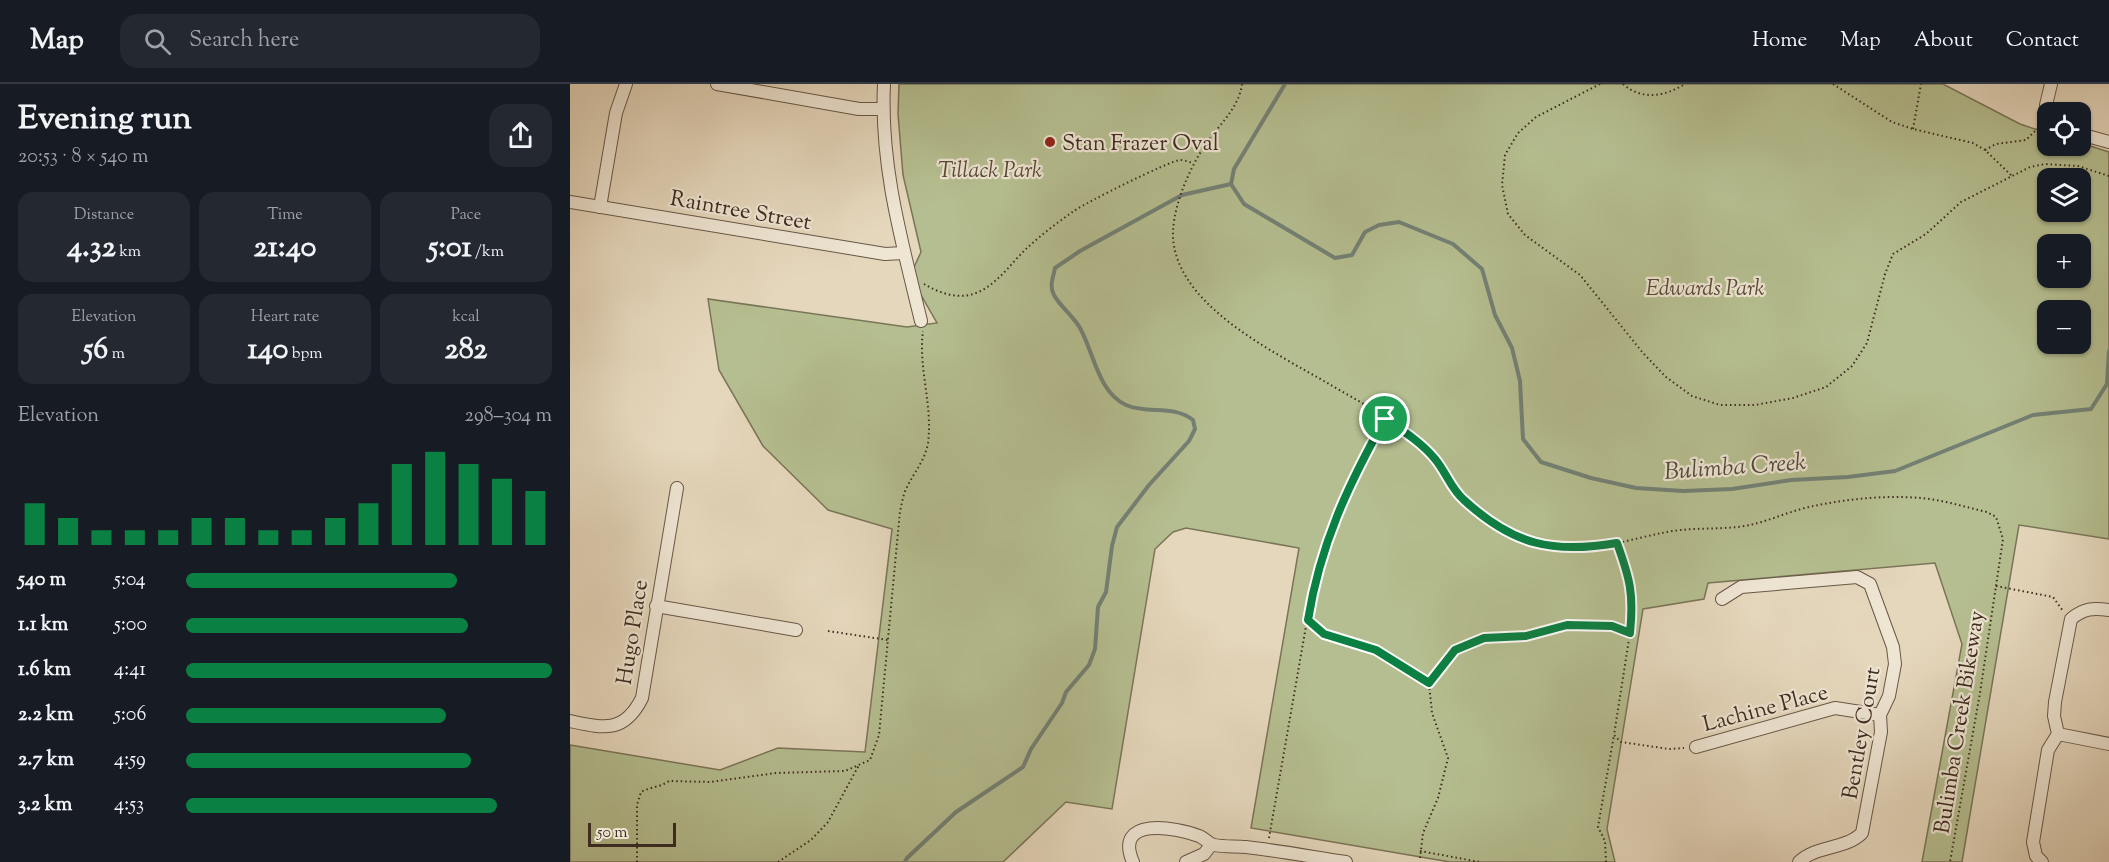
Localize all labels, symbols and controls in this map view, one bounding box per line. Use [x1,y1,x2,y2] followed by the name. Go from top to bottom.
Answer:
[120,14,540,68] search box
[30,21,84,61] text: Map
[141,25,174,58] icon: search
[189,25,299,57] text: Search here
[1752,26,1807,56] text: Home
[1840,26,1881,56] text: Map
[1914,26,1973,56] text: About
[2006,26,2079,56] text: Contact
[18,96,192,144] text: Evening run
[2037,102,2091,354] map controls
[2037,102,2091,156] button: locate
[489,104,552,167] button: share
[1062,129,1219,161] place label: Stan Frazer Oval
[1043,135,1057,149] marker: Stan Frazer Oval
[18,143,149,172] text: 20:53 · 8 × 540 m
[938,156,1042,188] park label: Tillack Park
[2037,168,2091,222] button: layers
[667,184,814,240] street label: Raintree Street
[74,204,134,227] text: Distance
[267,204,303,227] text: Time
[451,204,481,227] text: Pace
[67,227,116,270] text: 4.32
[254,227,316,270] text: 21:40
[428,227,472,270] text: 5:01
[2037,234,2091,288] button: +
[116,241,141,264] text: km
[472,241,504,264] text: /km
[1645,274,1765,306] park label: Edwards Park
[2037,300,2091,354] button: −
[72,306,136,329] text: Elevation
[251,306,319,329] text: Heart rate
[452,306,480,329] text: kcal
[83,329,108,372] text: 56
[247,329,288,372] text: 140
[445,329,487,372] text: 282
[108,343,125,366] text: m
[288,343,323,366] text: bpm
[1359,393,1410,444] pin
[18,402,99,431] text: Elevation
[465,402,552,431] text: 298–304 m
[1368,402,1401,435] icon: arrive
[1663,446,1807,490] water label: Bulimba Creek
[18,566,66,595] text: 540 m
[114,566,146,595] text: 5:04
[610,578,658,687] street label: Hugo Place
[1928,609,1994,836] street label: Bulimba Creek Bikeway
[18,611,68,640] text: 1.1 km
[114,611,147,640] text: 5:00
[18,656,71,685] text: 1.6 km
[114,656,146,685] text: 4:41
[1836,665,1890,802] street label: Bentley Court
[1700,678,1832,742] street label: Lachine Place
[18,701,73,730] text: 2.2 km
[114,701,146,730] text: 5:06
[18,746,74,775] text: 2.7 km
[114,746,146,775] text: 4:59
[18,791,72,820] text: 3.2 km
[114,791,144,820] text: 4:53
[588,820,676,848] scale bar
[597,822,628,845] text: 50 m

